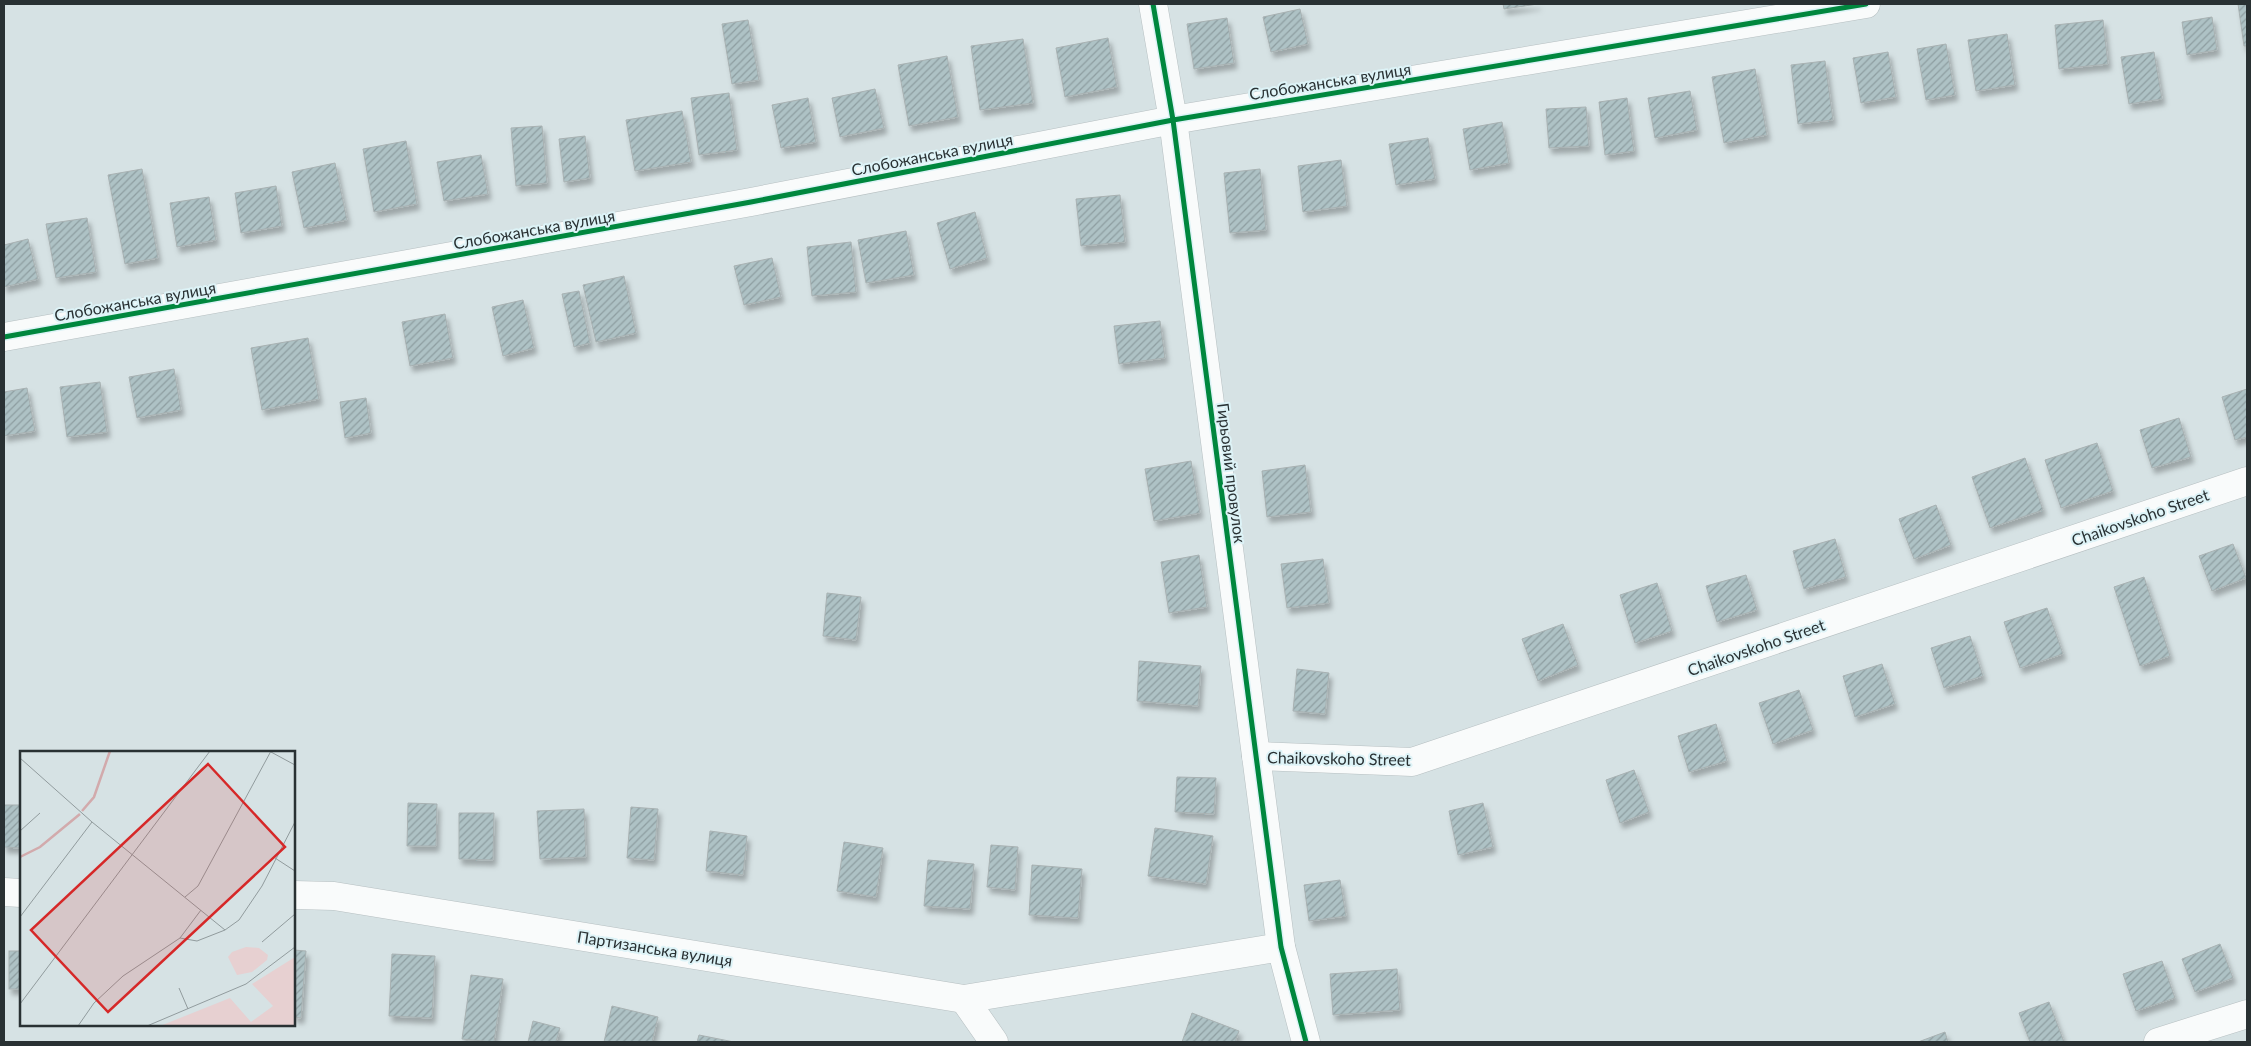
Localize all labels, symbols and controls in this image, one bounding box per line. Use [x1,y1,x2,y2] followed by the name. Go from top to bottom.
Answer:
[1248,59,1412,103] street label: Слобожанська вулиця
[850,129,1014,179] street label: Слобожанська вулиця
[452,205,616,253] street label: Слобожанська вулиця
[53,277,217,325] street label: Слобожанська вулиця
[1214,402,1250,545] street label: Гирьовий провулок
[2069,485,2211,549] street label: Chaikovskoho Street
[1685,615,1827,679] street label: Chaikovskoho Street
[1267,747,1411,769] street label: Chaikovskoho Street
[20,751,295,1026] inset map
[576,926,734,970] street label: Партизанська вулиця

